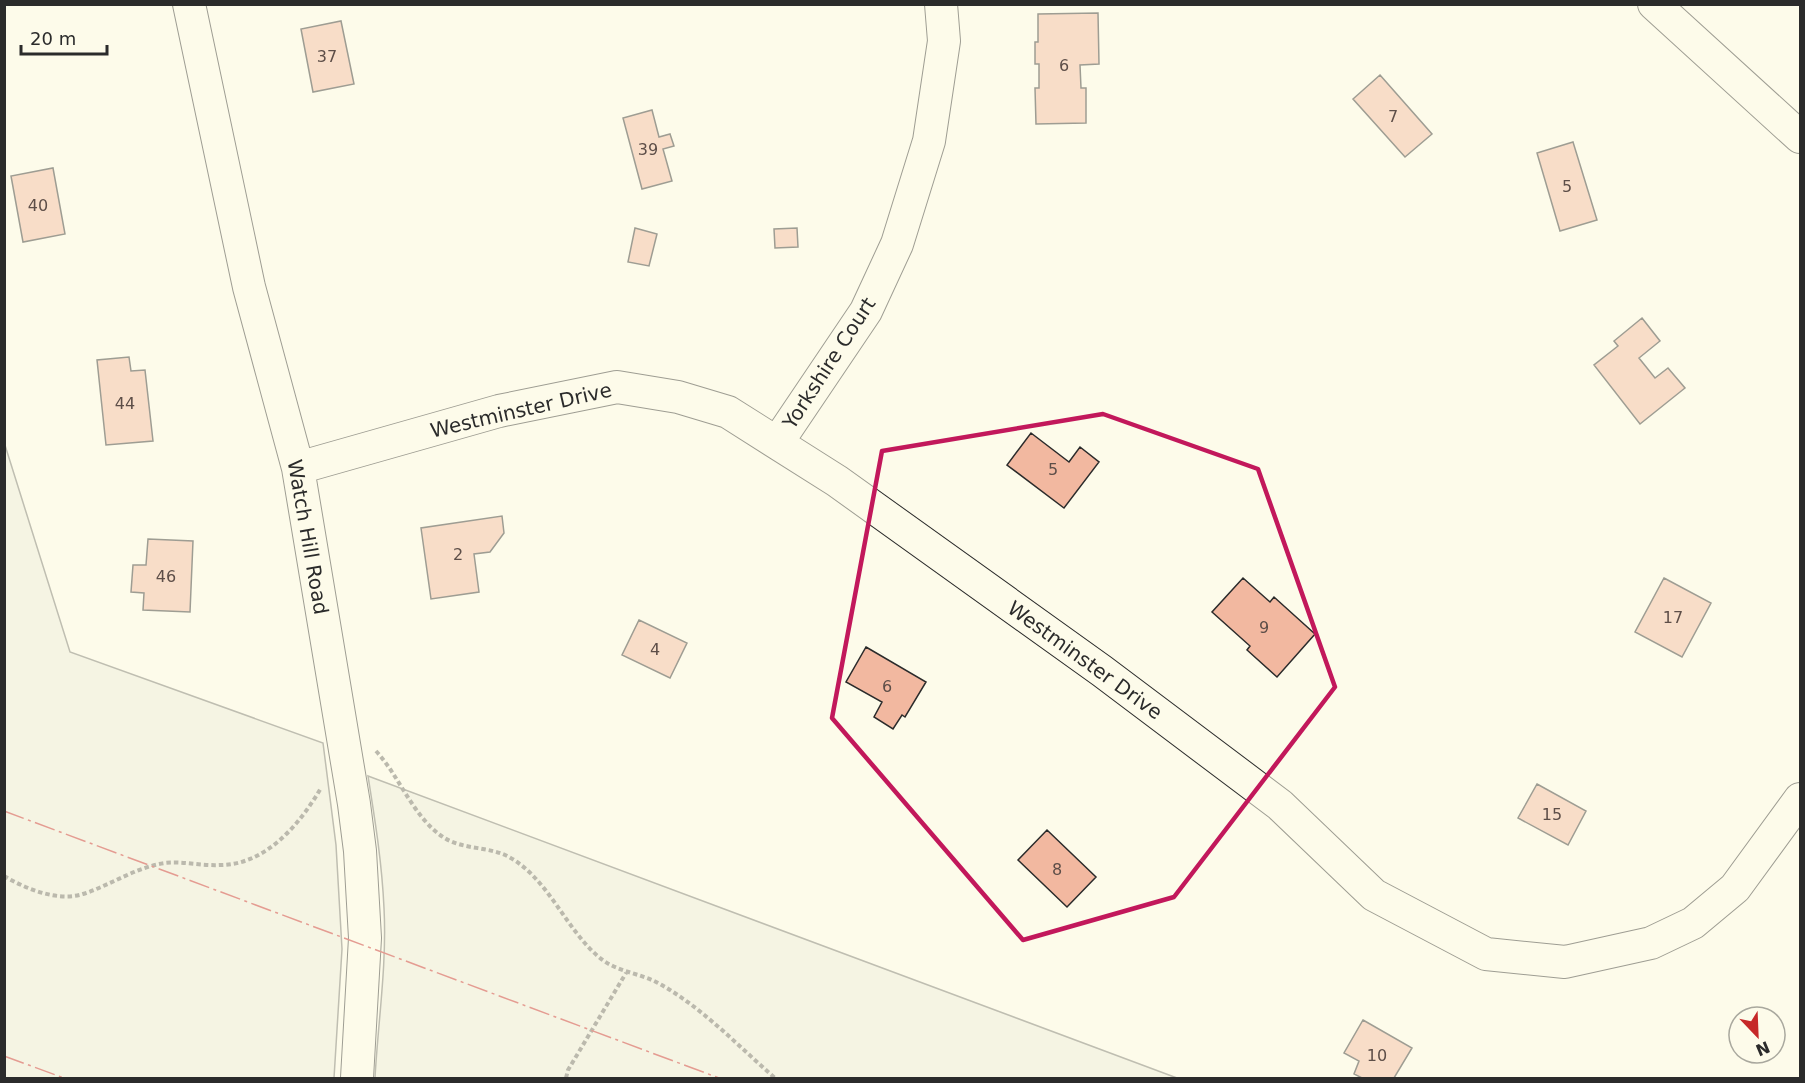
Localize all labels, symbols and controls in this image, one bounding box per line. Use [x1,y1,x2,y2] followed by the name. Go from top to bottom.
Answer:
[21,18,106,56] scale bar
[30,28,76,49] text: 20 m
[317,47,337,66] house number: 37
[1059,56,1069,75] house number: 6
[1388,107,1398,126] house number: 7
[638,140,658,159] house number: 39
[1562,177,1572,196] house number: 5
[28,196,48,215] house number: 40
[777,293,880,434] street label: Yorkshire Court
[428,377,614,443] street label: Westminster Drive
[115,394,135,413] house number: 44
[283,458,333,616] street label: Watch Hill Road
[1048,460,1058,479] house number: 5
[453,545,463,564] house number: 2
[156,567,176,586] house number: 46
[1003,596,1167,724] street label: Westminster Drive
[1663,608,1683,627] house number: 17
[1259,618,1269,637] house number: 9
[650,640,660,659] house number: 4
[882,677,892,696] house number: 6
[1542,805,1562,824] house number: 15
[1052,860,1062,879] house number: 8
[1727,1005,1787,1065] north arrow
[1753,1037,1773,1060] text: N
[1367,1046,1387,1065] house number: 10

